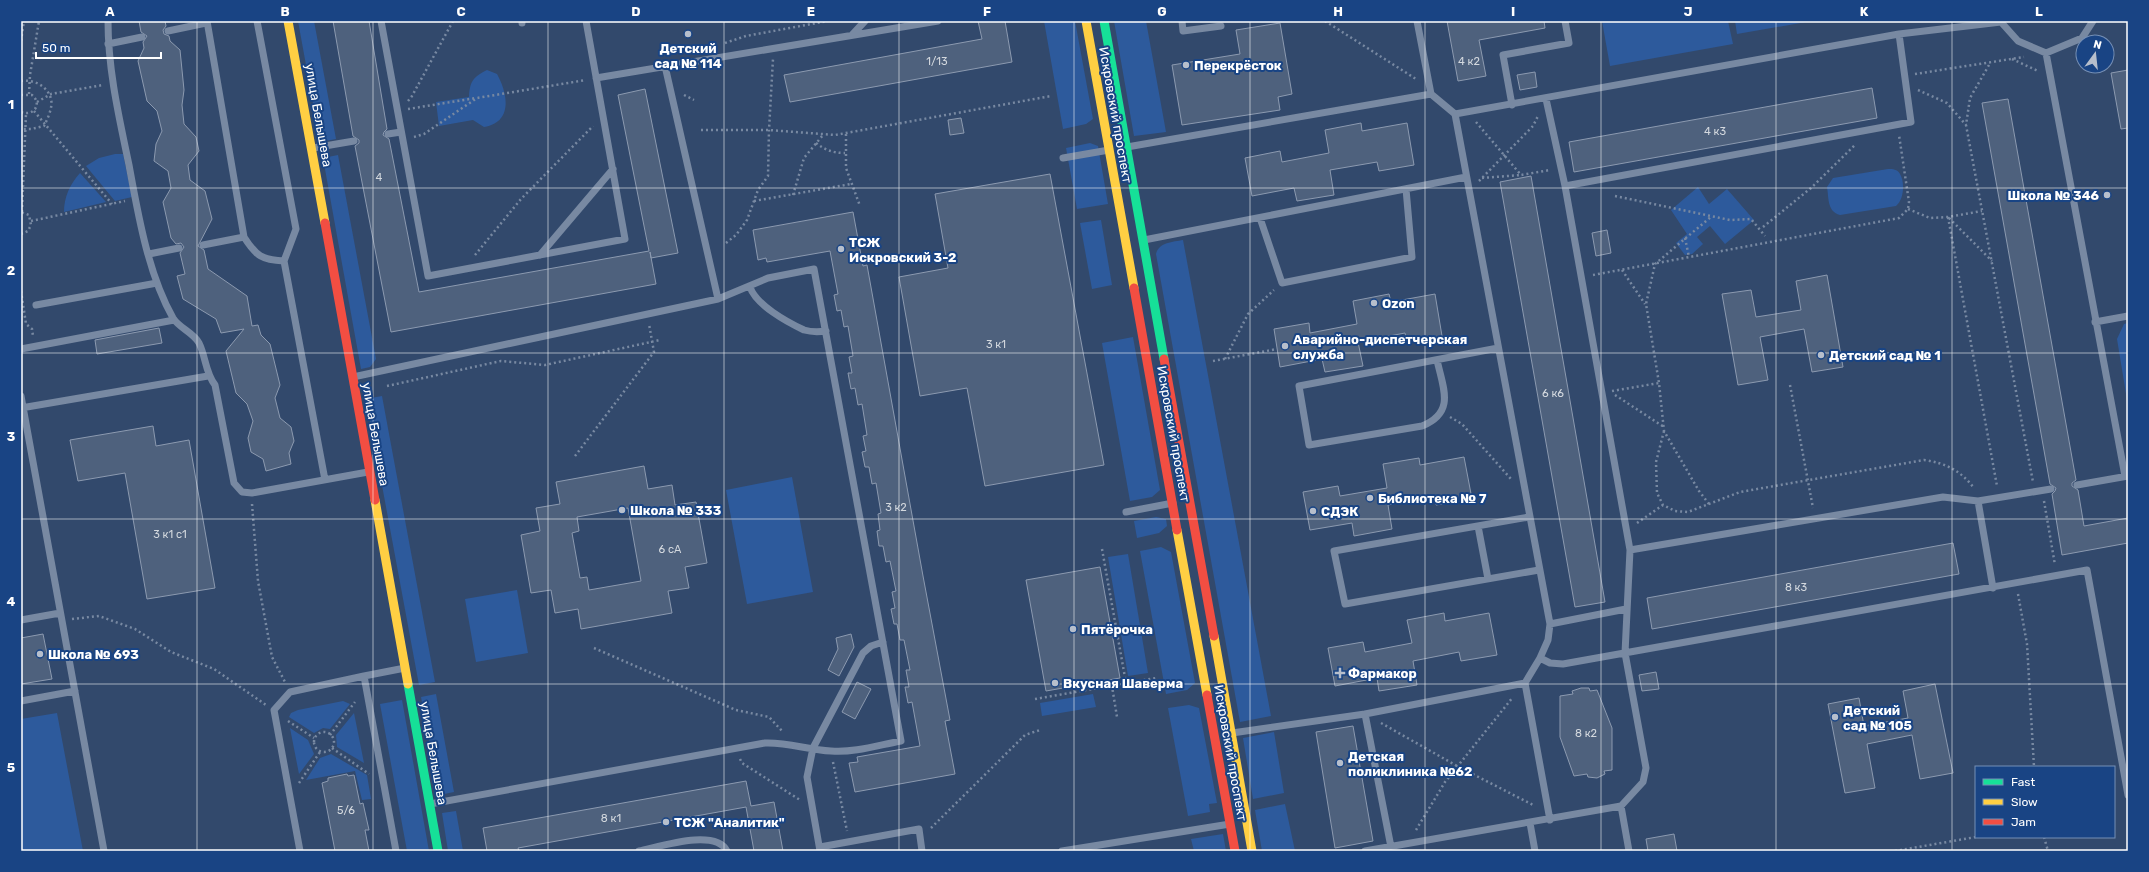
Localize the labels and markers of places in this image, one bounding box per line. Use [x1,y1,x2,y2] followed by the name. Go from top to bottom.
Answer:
[683,29,693,39] marker: Детский сад № 114
[654,41,722,71] place label: Детский сад № 114
[1194,58,1282,73] place label: Перекрёсток
[1181,60,1191,70] marker: Перекрёсток
[2008,188,2100,203] place label: Школа № 346
[2102,190,2112,200] marker: Школа № 346
[849,235,956,265] place label: ТСЖ Искровский 3-2
[836,244,846,254] marker: ТСЖ Искровский 3-2
[1382,296,1415,311] place label: Ozon
[1369,298,1379,308] marker: Ozon
[1293,332,1468,362] place label: Аварийно-диспетчерская служба
[1280,341,1290,351] marker: Аварийно-диспетчерская служба
[1829,348,1941,363] place label: Детский сад № 1
[1816,350,1826,360] marker: Детский сад № 1
[1378,491,1487,506] place label: Библиотека № 7
[1365,493,1375,503] marker: Библиотека № 7
[630,503,722,518] place label: Школа № 333
[1321,504,1358,519] place label: СДЭК
[617,505,627,515] marker: Школа № 333
[1308,506,1318,516] marker: СДЭК
[1081,622,1153,637] place label: Пятёрочка
[1068,624,1078,634] marker: Пятёрочка
[48,647,139,662] place label: Школа № 693
[35,649,45,659] marker: Школа № 693
[1348,666,1417,681] place label: Фармакор
[1335,668,1345,678] marker: Фармакор
[1063,676,1183,691] place label: Вкусная Шаверма
[1050,678,1060,688] marker: Вкусная Шаверма
[1843,703,1912,733] place label: Детский сад № 105
[1830,712,1840,722] marker: Детский сад № 105
[1348,749,1472,779] place label: Детская поликлиника №62
[1335,758,1345,768] marker: Детская поликлиника №62
[674,815,785,830] place label: ТСЖ "Аналитик"
[661,817,671,827] marker: ТСЖ "Аналитик"

